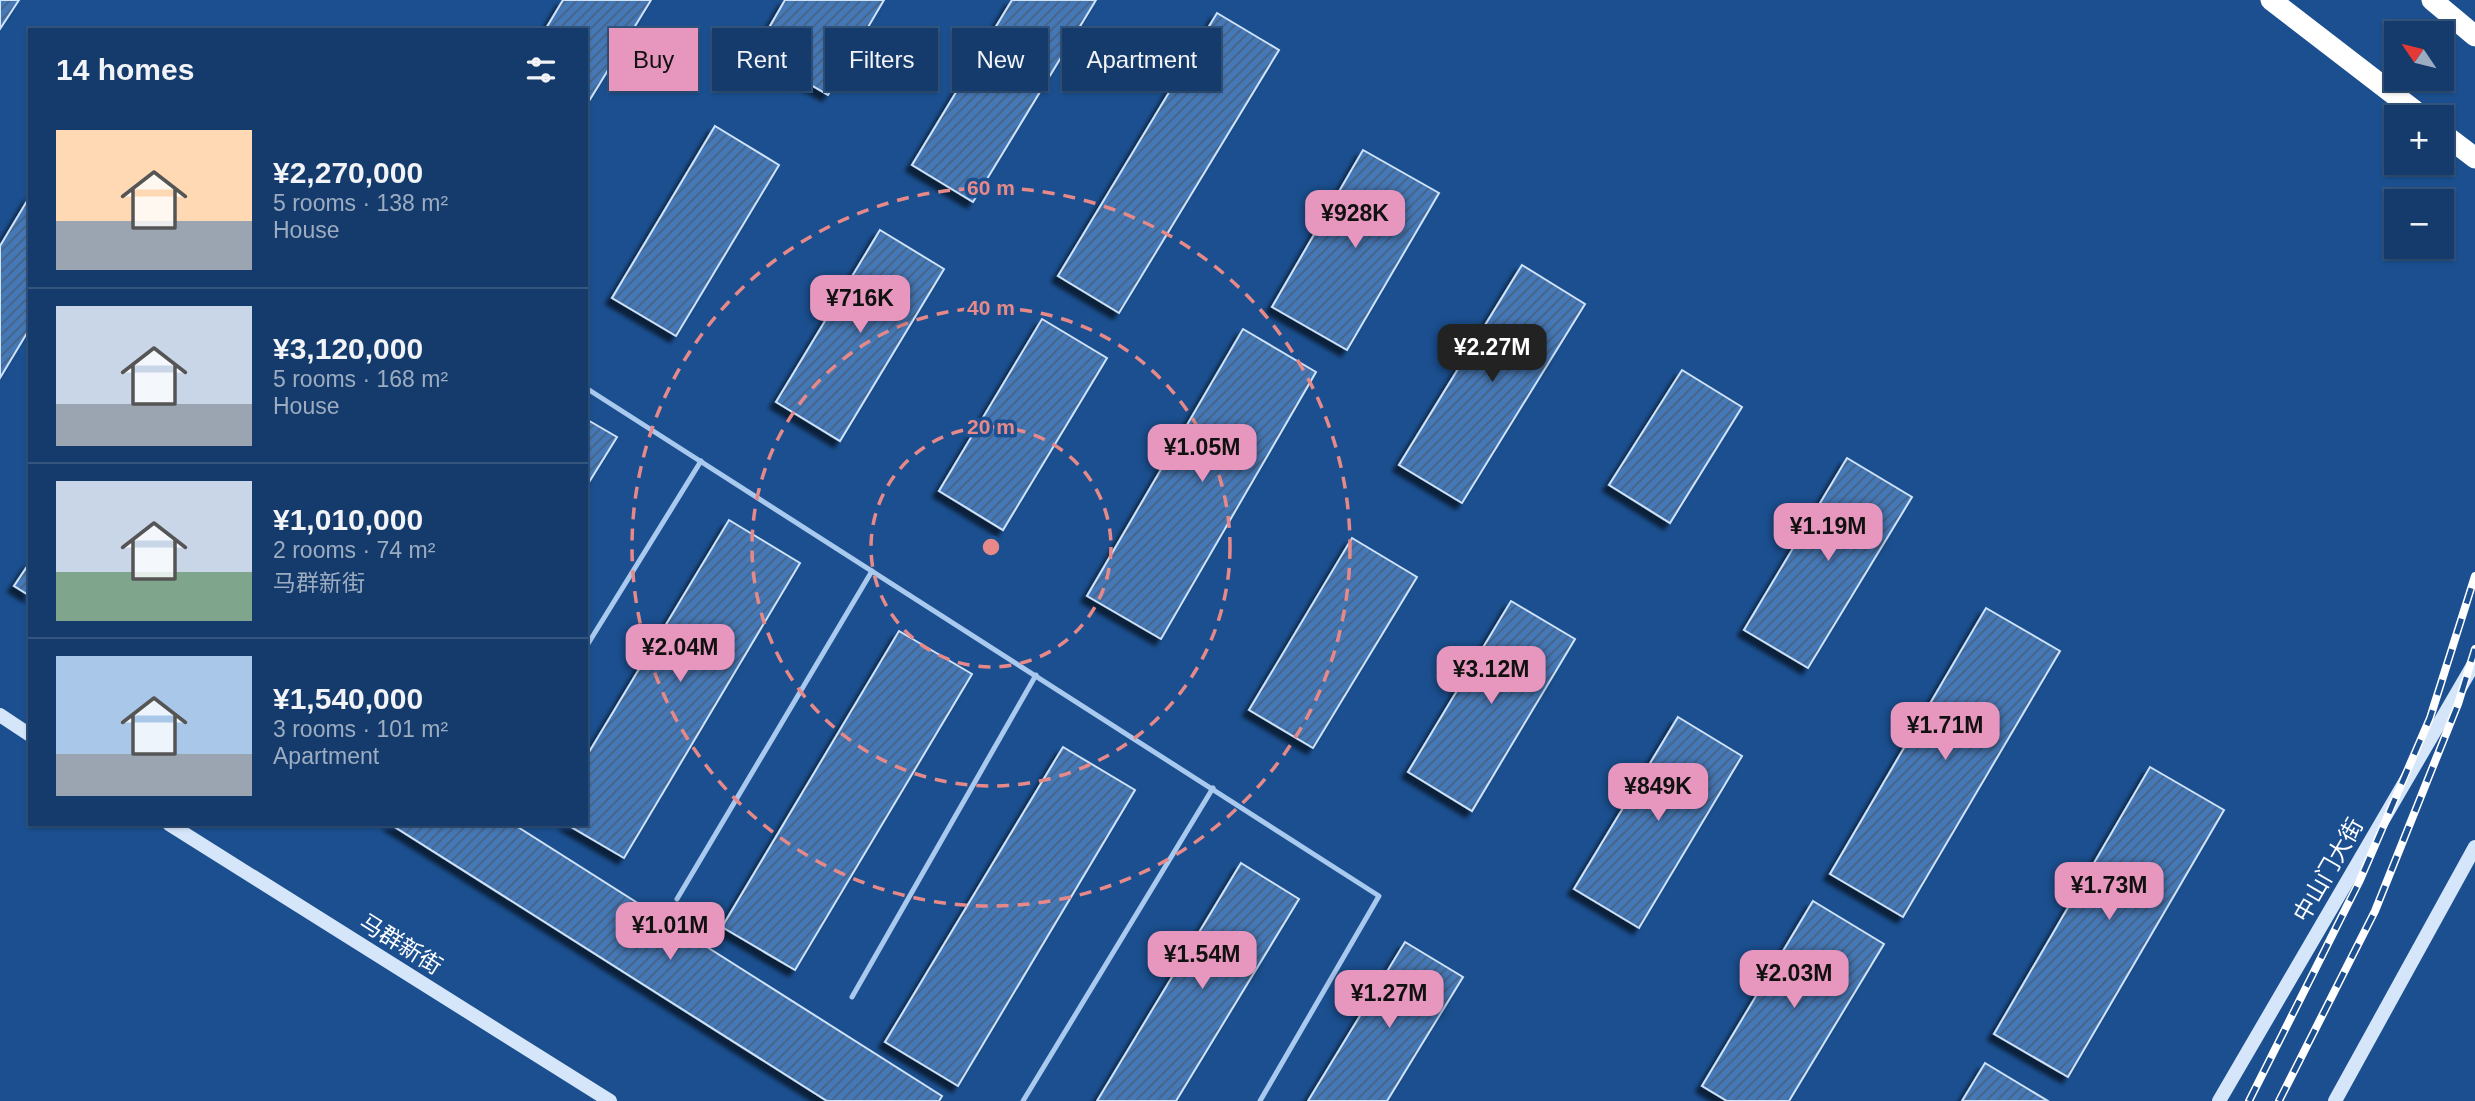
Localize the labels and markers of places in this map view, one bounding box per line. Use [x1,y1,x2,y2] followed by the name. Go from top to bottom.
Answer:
[1306,190,1404,250] pin: ¥928K
[811,276,909,335] pin: ¥716K
[1435,324,1549,384] pin: ¥2.27M
[1145,424,1259,484] pin: ¥1.05M
[1771,504,1885,563] pin: ¥1.19M
[979,535,1003,559] centre of rings
[623,624,737,684] pin: ¥2.04M
[1434,646,1548,706] pin: ¥3.12M
[1888,702,2002,762] pin: ¥1.71M
[1609,764,1707,823] pin: ¥849K
[2052,862,2166,922] pin: ¥1.73M
[613,902,727,962] pin: ¥1.01M
[1145,932,1259,991] pin: ¥1.54M
[1737,950,1851,1010] pin: ¥2.03M
[1332,970,1446,1030] pin: ¥1.27M

